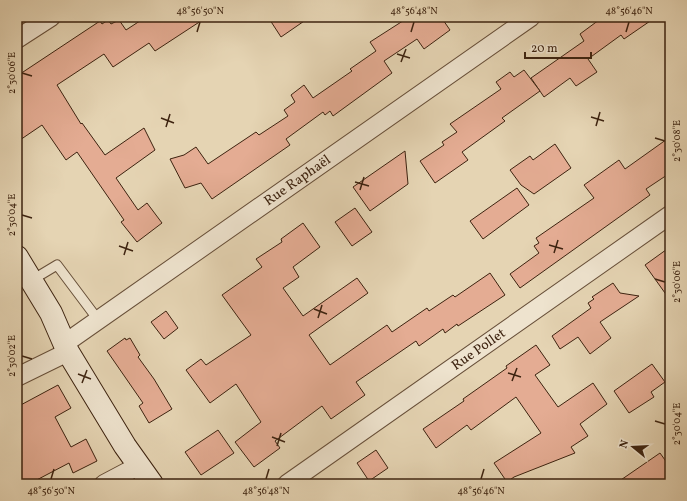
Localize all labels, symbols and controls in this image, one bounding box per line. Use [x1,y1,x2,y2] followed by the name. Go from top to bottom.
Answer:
[176,4,224,18] text: 48°56'50"N
[390,4,438,18] text: 48°56'48"N
[605,4,653,18] text: 48°56'46"N
[525,34,591,60] scale bar
[531,41,558,57] text: 20 m
[5,52,19,94] text: 2°30'06"E
[670,120,684,162] text: 2°30'08"E
[260,151,335,211] street label: Rue Raphaël
[5,194,19,236] text: 2°30'04"E
[670,261,684,303] text: 2°30'06"E
[448,324,509,375] street label: Rue Pollet
[5,335,19,377] text: 2°30'02"E
[670,403,684,445] text: 2°30'04"E
[613,427,653,467] north arrow
[617,438,633,450] text: N
[27,484,75,498] text: 48°56'50"N
[242,484,290,498] text: 48°56'48"N
[457,484,505,498] text: 48°56'46"N

